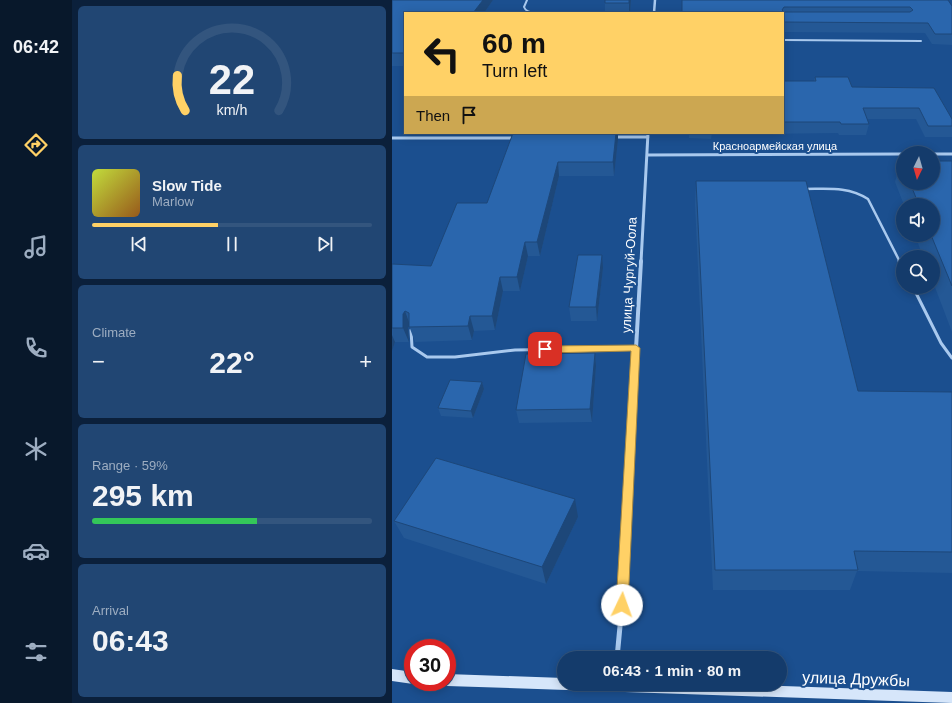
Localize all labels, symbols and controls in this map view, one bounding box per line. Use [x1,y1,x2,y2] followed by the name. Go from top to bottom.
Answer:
[416,28,468,80] icon: left
[482,28,546,59] text: 60 m
[13,37,59,57] text: 06:42
[209,56,255,103] text: 22
[482,61,547,81] text: Turn left
[217,101,248,117] text: km/h
[458,104,480,126] icon: arrive
[416,107,450,124] text: Then
[22,131,50,159] icon: directions
[713,140,838,152] street label: Красноармейская улица
[896,146,940,190] north arrow
[896,146,940,294] map controls
[152,177,222,194] text: Slow Tide
[152,194,194,209] text: Marlow
[896,198,940,242] button: sound
[618,216,640,333] street label: улица Чургуй-Оола
[22,233,50,261] icon: music
[128,233,150,255] icon: previous
[221,233,243,255] icon: pause
[314,233,336,255] icon: next
[896,250,940,294] button: search
[92,325,136,340] text: Climate
[528,332,562,366] pin
[22,334,50,362] icon: phone
[534,338,556,360] icon: arrive
[209,346,255,379] text: 22°
[92,349,105,374] text: −
[359,349,372,374] text: +
[22,435,50,463] icon: climate
[92,458,168,473] text: Range · 59%
[92,479,194,512] text: 295 km
[22,537,50,565] icon: car
[601,584,643,626] position arrow
[92,603,129,618] text: Arrival
[92,624,169,657] text: 06:43
[22,638,50,666] icon: filters
[404,639,456,691] speed limit sign: 30
[603,662,741,679] text: 06:43 · 1 min · 80 m
[802,669,910,689] street label: улица Дружбы

